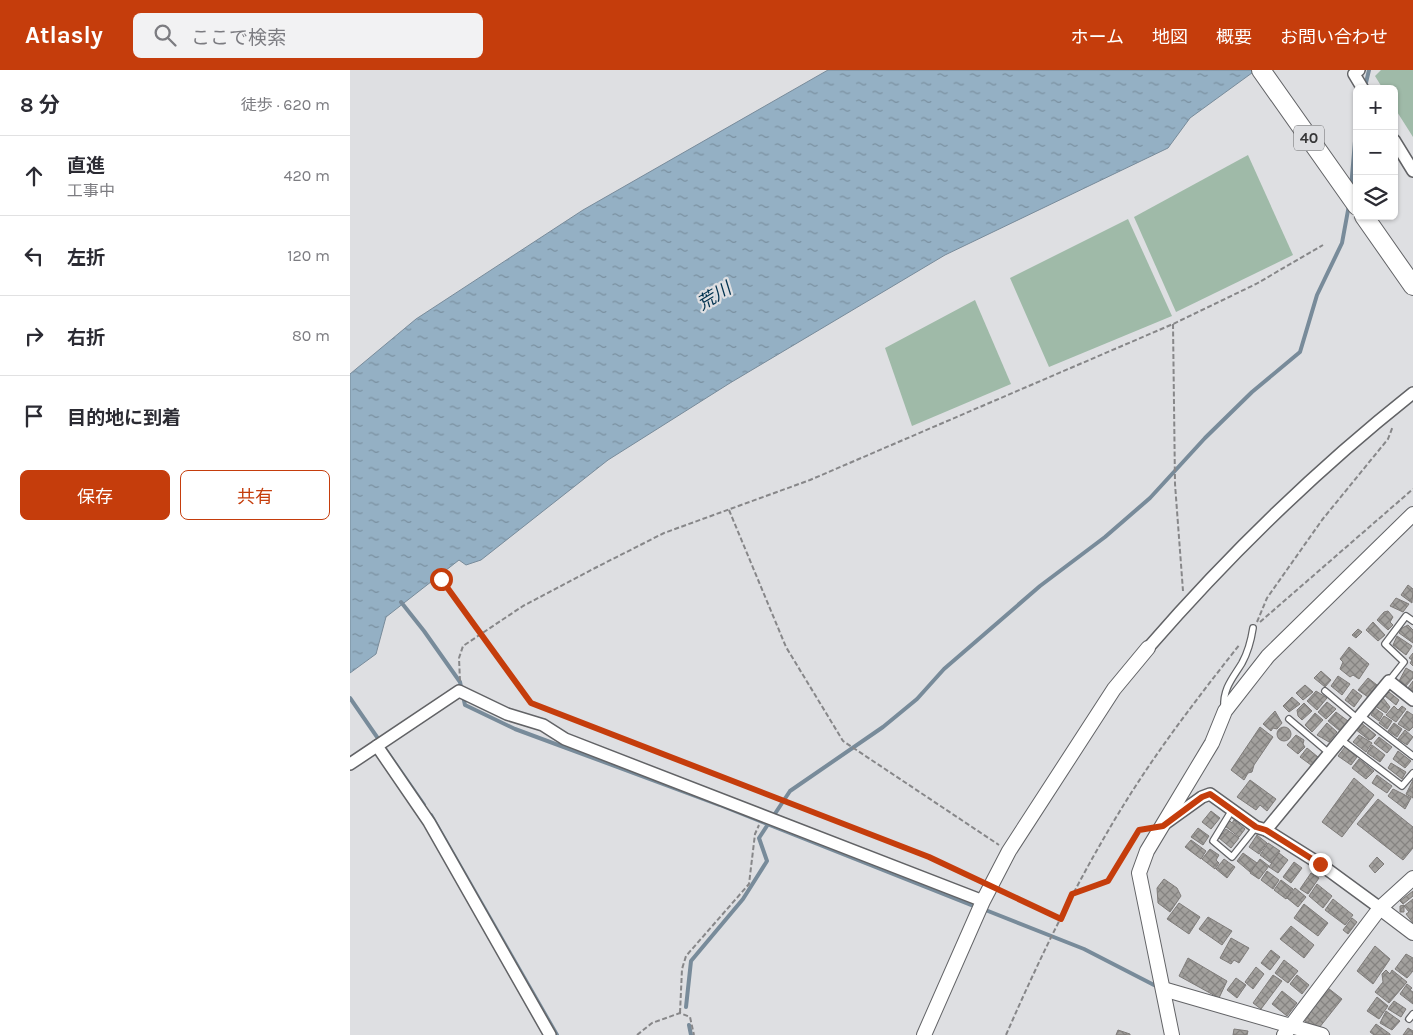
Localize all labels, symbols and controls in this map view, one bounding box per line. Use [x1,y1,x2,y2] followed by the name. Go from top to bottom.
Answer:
[133,13,483,58] search box
[25,21,103,49] text: Atlasly
[151,21,179,49] icon: search
[1071,26,1124,48] text: ホーム
[1152,26,1188,48] text: 地図
[1216,26,1252,48] text: 概要
[1280,26,1388,48] text: お問い合わせ
[191,27,286,49] text: ここで検索
[1353,85,1398,220] map controls
[1353,85,1398,130] button: +
[20,93,60,117] text: 8 分
[241,95,330,114] text: 徒歩 · 620 m
[1294,126,1324,150] road number: 40
[1353,130,1398,175] button: −
[67,155,105,177] text: 直進
[20,162,48,190] icon: ahead
[284,166,330,185] text: 420 m
[1353,175,1398,220] button: layers
[67,181,115,200] text: 工事中
[20,242,48,270] icon: left
[287,246,330,265] text: 120 m
[67,247,105,269] text: 左折
[693,276,737,315] water label: 荒川
[20,322,48,350] icon: right
[292,326,330,345] text: 80 m
[67,327,105,349] text: 右折
[20,402,48,430] icon: arrive
[67,407,181,429] text: 目的地に到着
[20,470,170,520] button: 保存
[180,470,330,520] button: 共有
[430,568,453,591] route start
[1309,853,1332,876] route end

